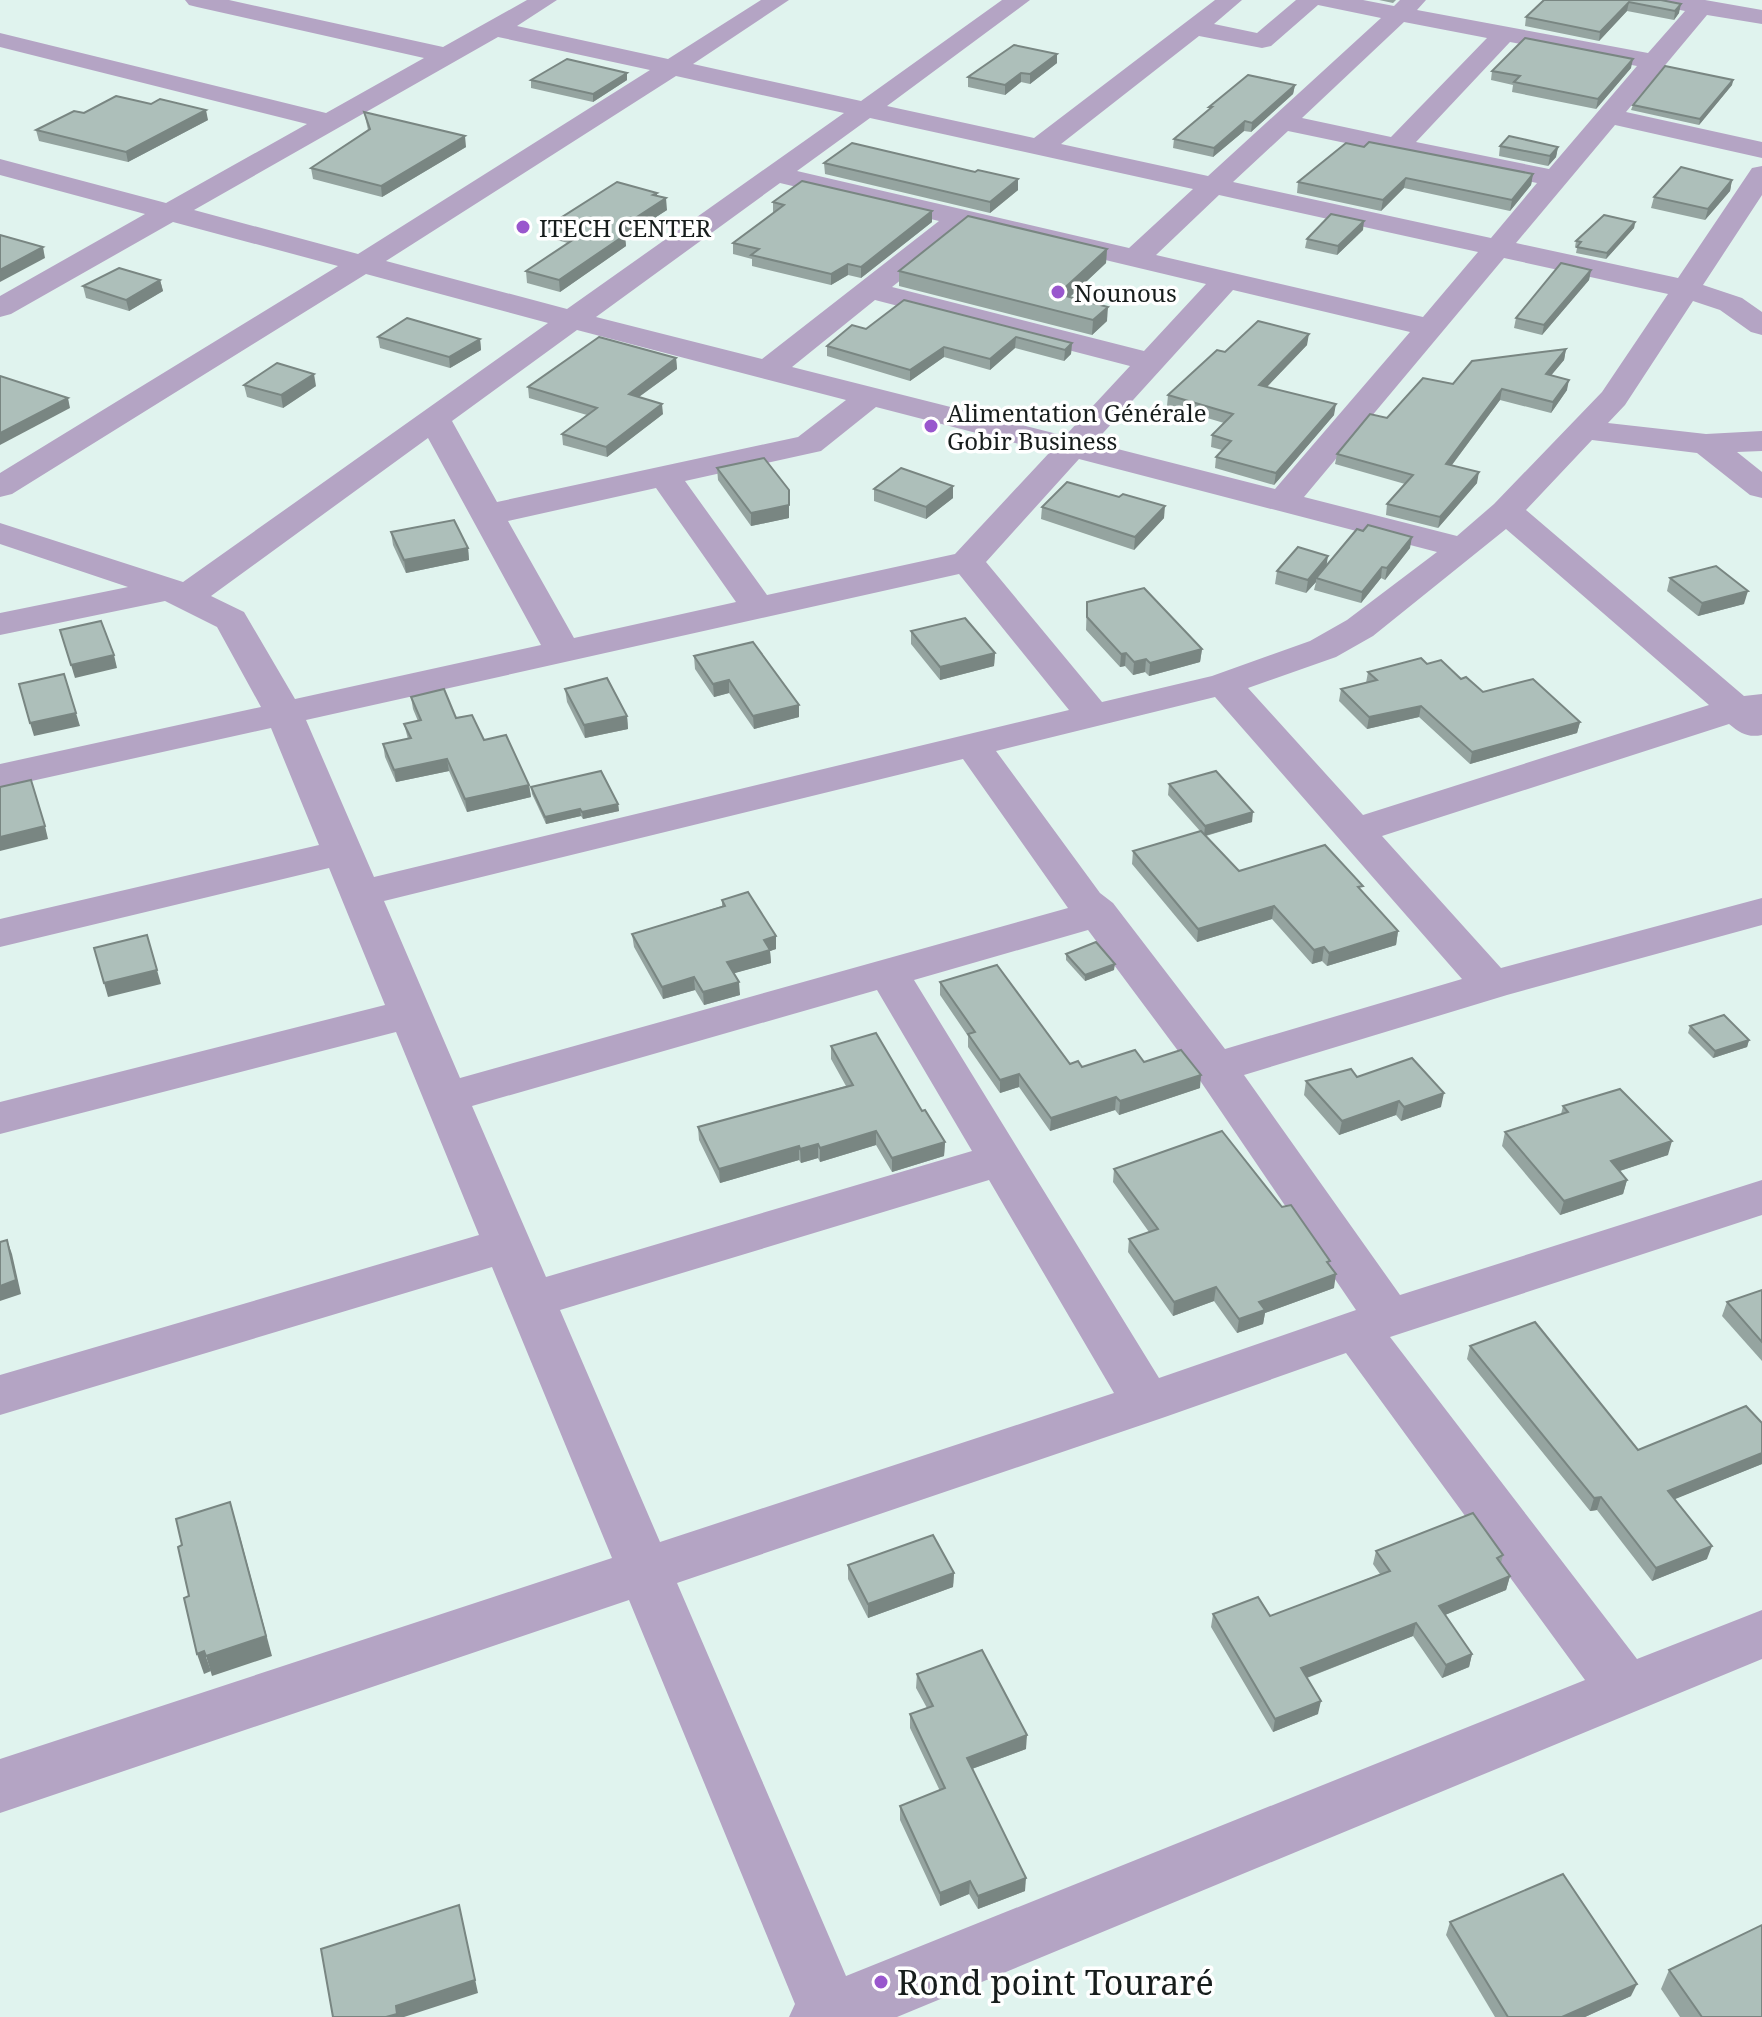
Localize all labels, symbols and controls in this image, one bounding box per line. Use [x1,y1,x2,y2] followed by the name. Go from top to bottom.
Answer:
[539,211,711,244] place label: ITECH CENTER
[514,218,532,236] marker: ITECH CENTER
[1074,276,1177,309] place label: Nounous
[1049,283,1067,301] marker: Nounous
[947,396,1207,457] place label: Alimentation Générale Gobir Business
[922,417,940,435] marker: Alimentation Générale Gobir Business
[897,1959,1214,2005] place label: Rond point Touraré
[872,1973,890,1991] marker: Rond point Touraré

